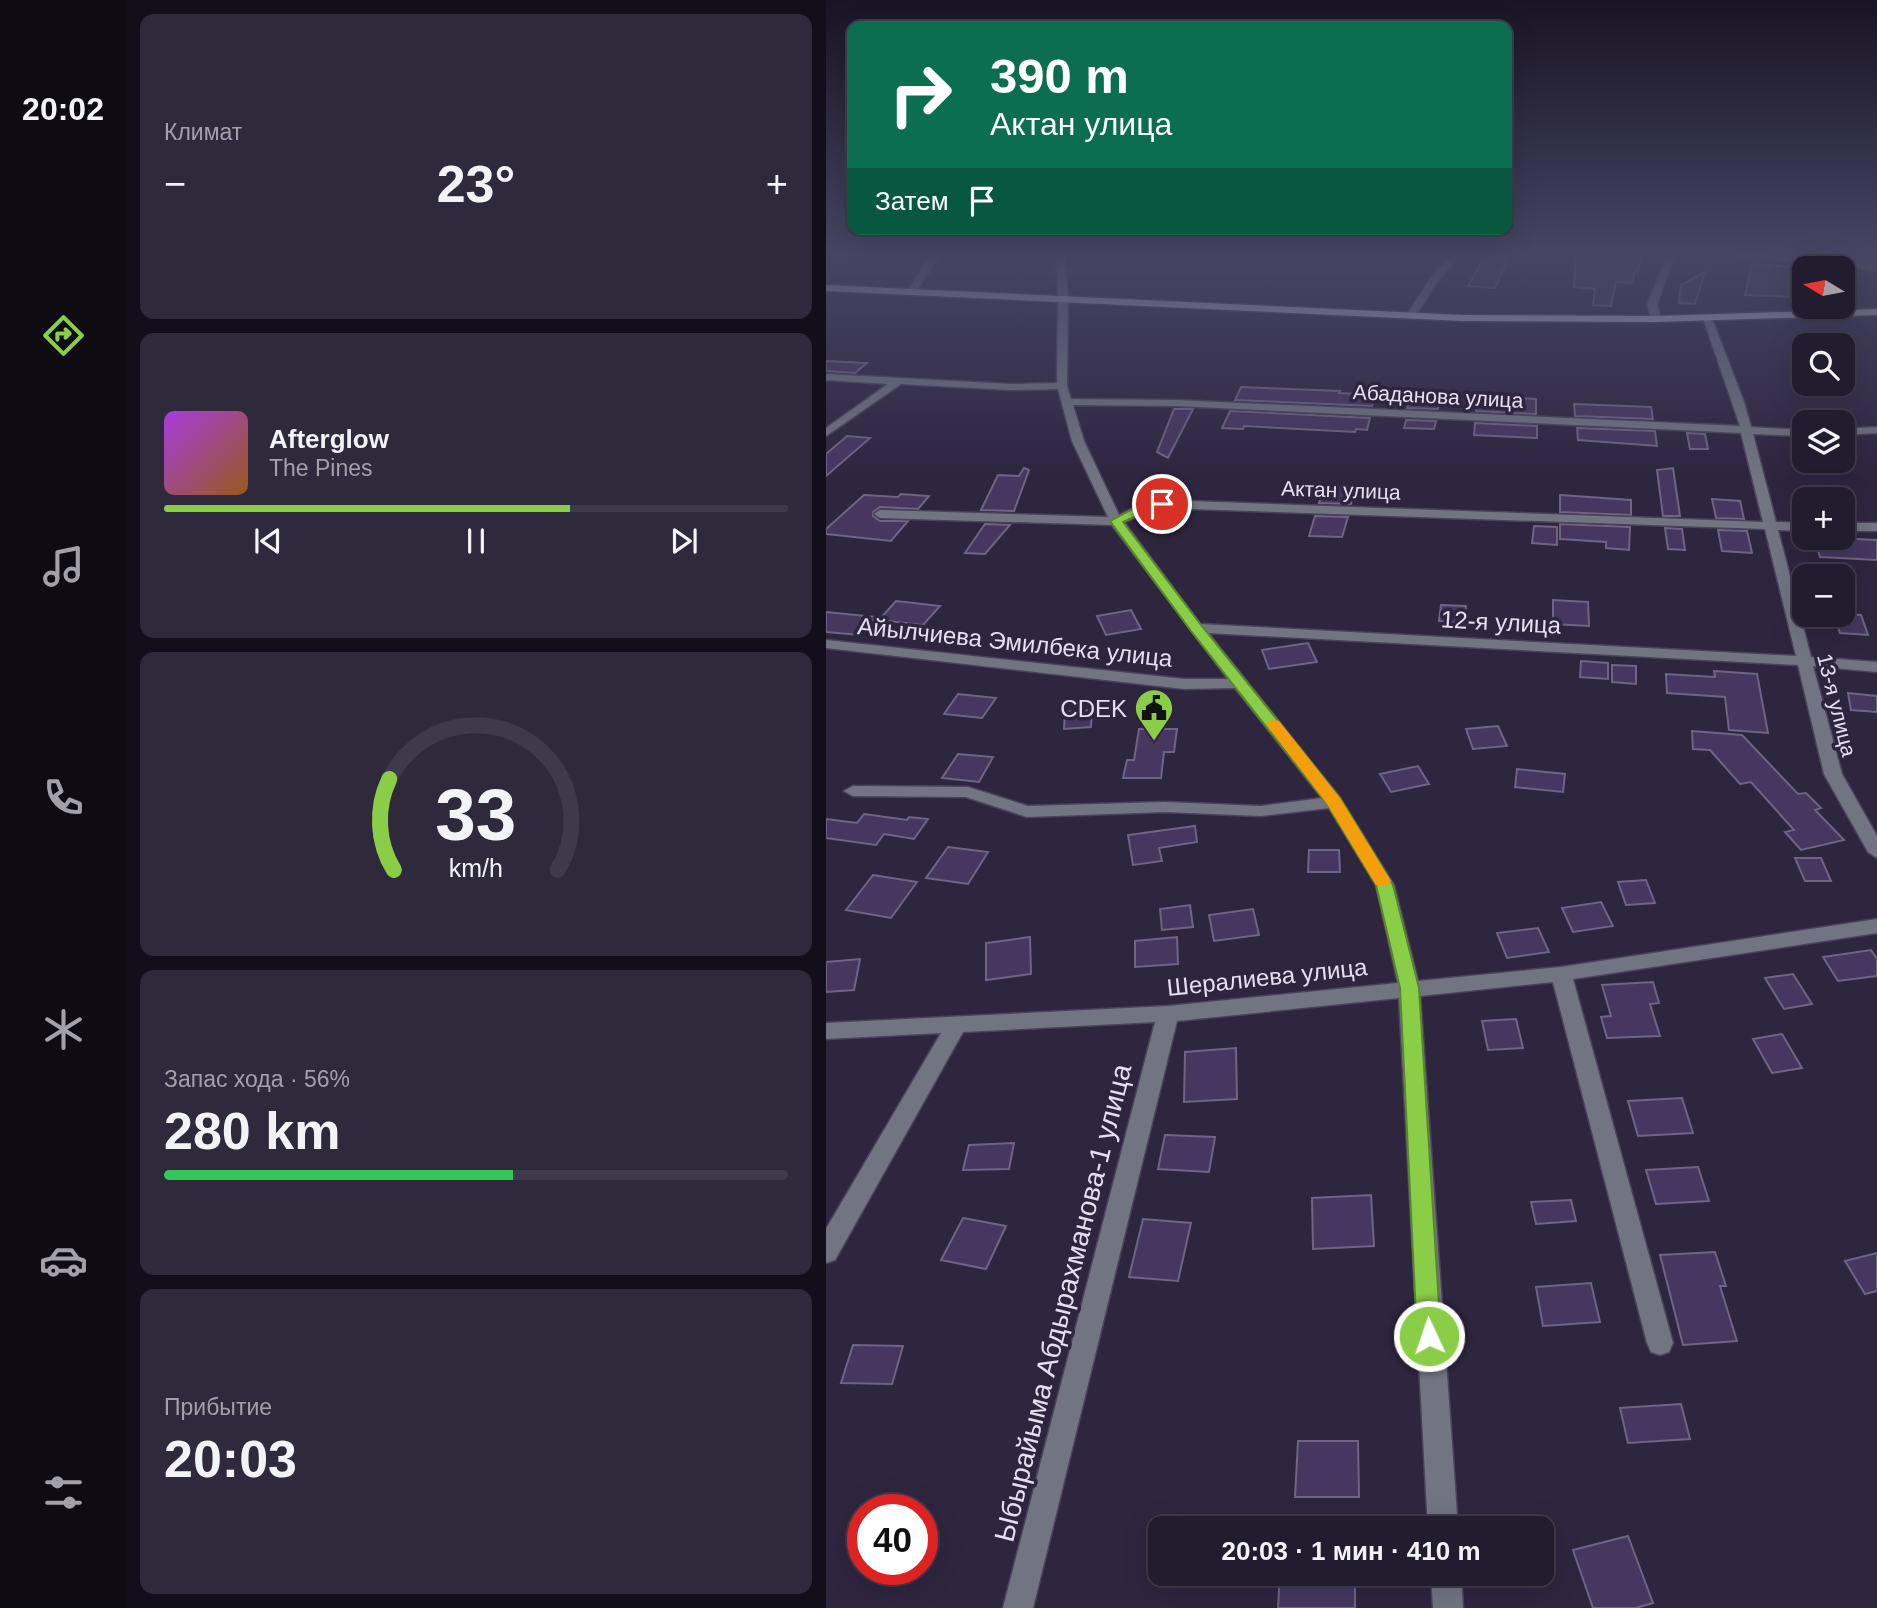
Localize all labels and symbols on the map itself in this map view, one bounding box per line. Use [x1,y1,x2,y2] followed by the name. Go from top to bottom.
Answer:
[1792,256,1855,318] north arrow
[1352,380,1524,412] street label: Абаданова улица
[1132,474,1192,534] pin
[1281,476,1402,504] street label: Актан улица
[1440,605,1562,639] street label: 12-я улица
[856,612,1175,672] street label: Айылчиева Эмилбека улица
[1813,651,1861,759] street label: 13-я улица
[1133,687,1175,742] public building icon: CDEK
[1060,695,1127,722] place label: CDEK
[1165,953,1369,1001] street label: Шералиева улица
[989,1061,1138,1545] street label: Ыбырайыма Абдырахманова-1 улица
[1392,1299,1466,1373] position arrow
[847,1494,938,1585] speed limit sign: 40

